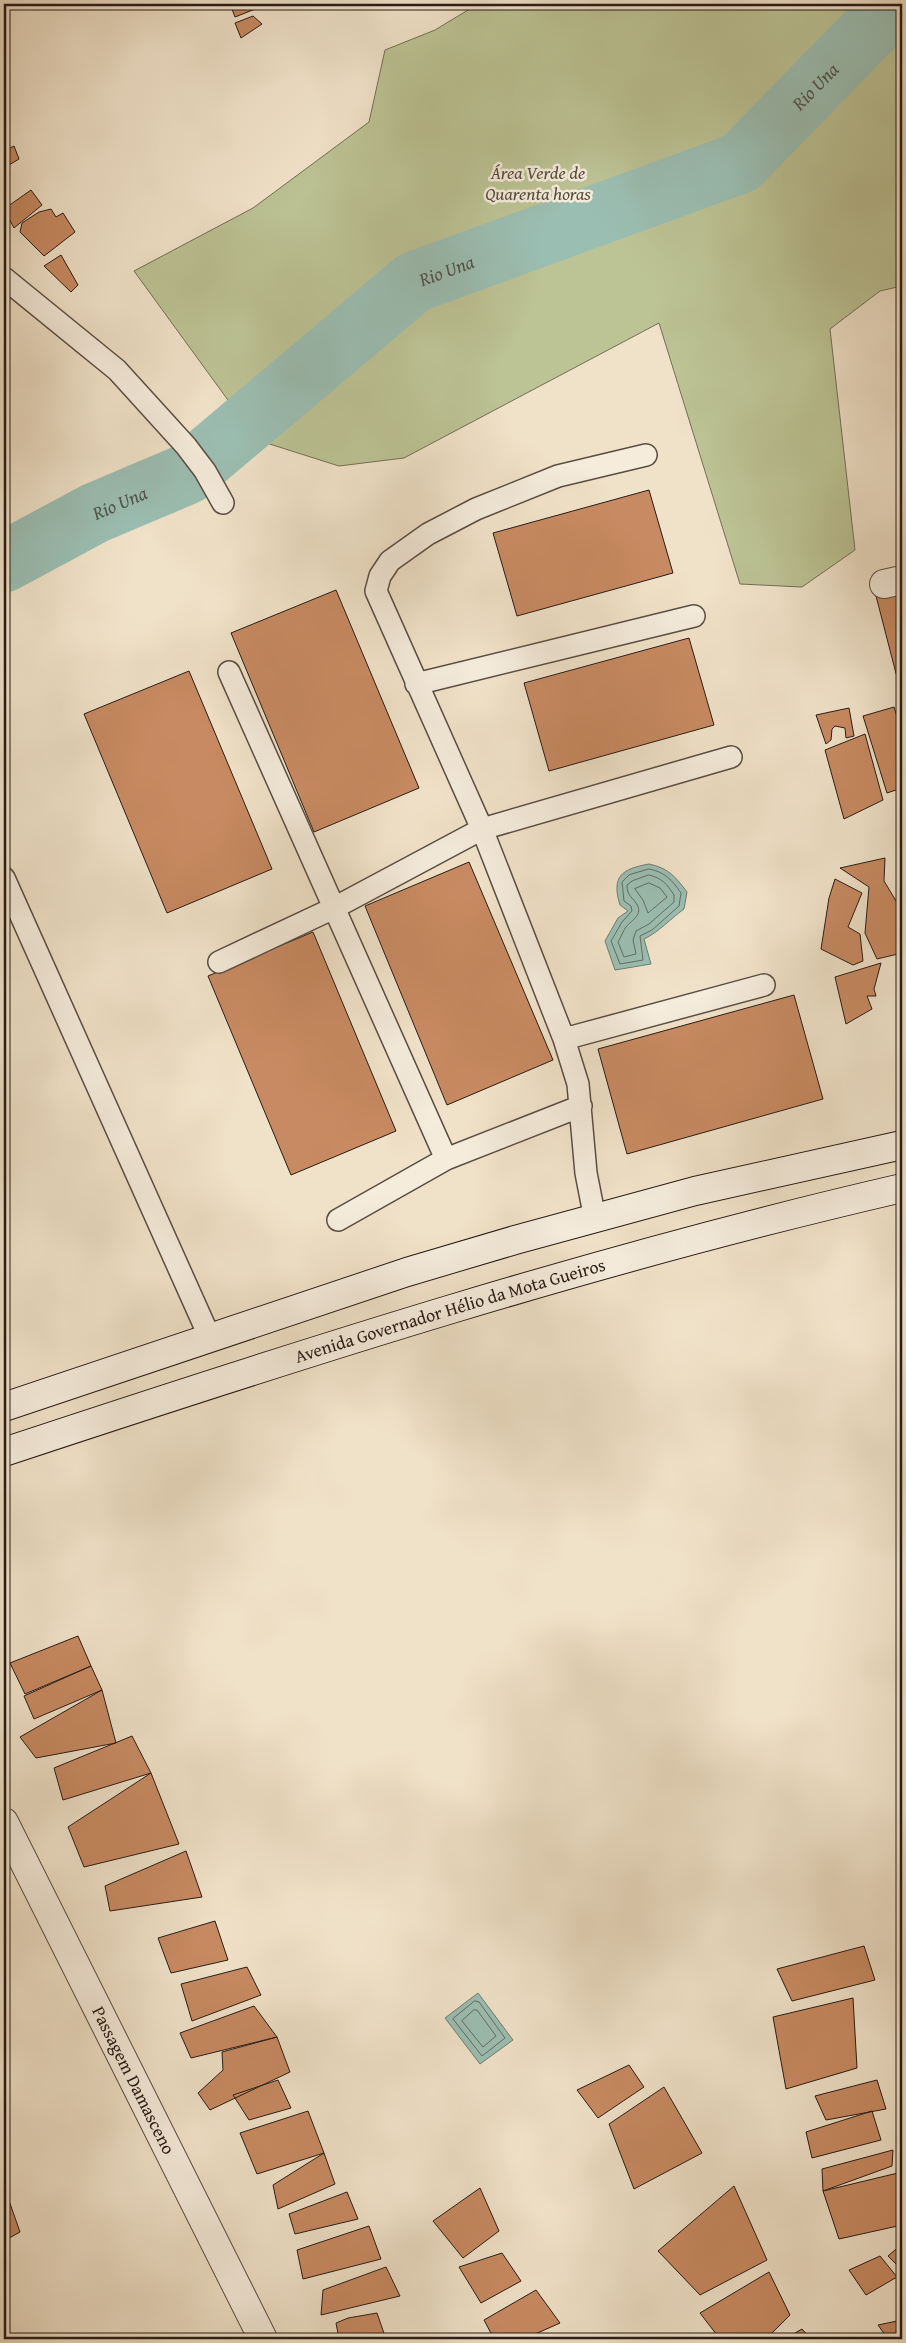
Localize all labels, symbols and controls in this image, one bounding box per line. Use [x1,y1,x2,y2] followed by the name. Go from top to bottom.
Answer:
[784,56,845,117] water label: Rio Una
[485,159,591,207] park label: Área Verde de Quarenta horas
[414,247,478,293] water label: Rio Una
[87,479,151,527] water label: Rio Una
[291,1251,608,1370] street label: Avenida Governador Hélio da Mota Gueiros
[85,2001,182,2159] street label: Passagem Damasceno

